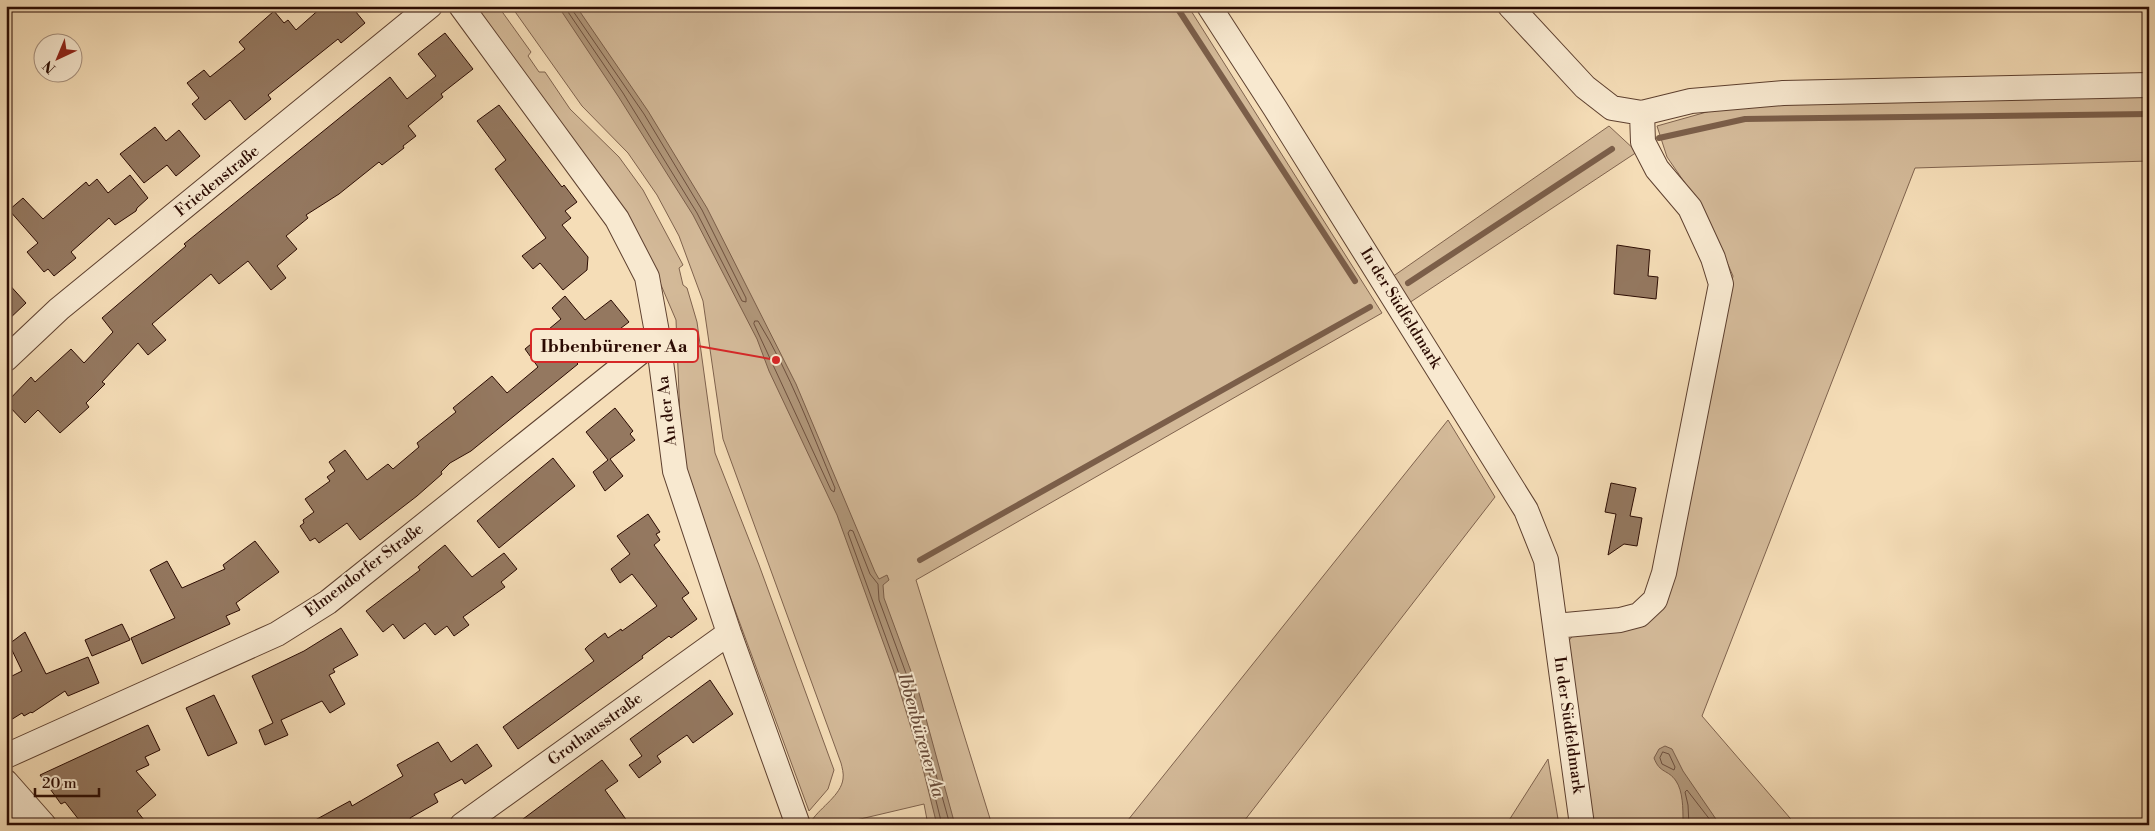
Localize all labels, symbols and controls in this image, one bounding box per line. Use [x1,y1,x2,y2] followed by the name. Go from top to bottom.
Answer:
[32,32,82,82] north arrow
[39,56,60,77] text: N
[171,141,263,221] street label: Friedenstraße
[1356,244,1447,373] street label: In der Südfeldmark
[531,329,698,362] callout: Ibbenbürener Aa
[540,335,688,358] text: Ibbenbürener Aa
[653,374,681,448] street label: An der Aa
[301,519,427,621] street label: Elmendorfer Straße
[1549,655,1589,796] street label: In der Südfeldmark
[892,669,950,801] water label: Ibbenbürener Aa
[544,688,646,770] street label: Grothausstraße
[35,766,99,798] scale bar
[42,774,77,793] text: 20 m

